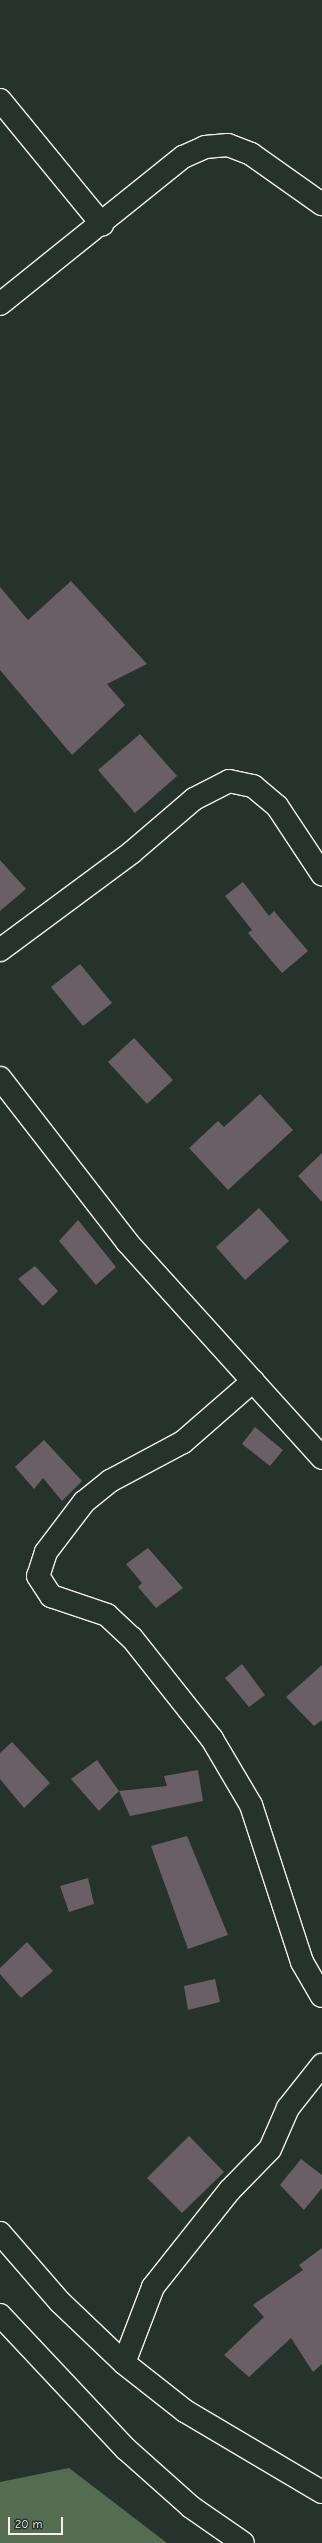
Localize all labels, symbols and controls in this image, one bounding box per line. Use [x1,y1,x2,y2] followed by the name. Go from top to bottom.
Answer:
[10,2509,65,2535] scale bar
[15,2517,43,2531] text: 20 m

